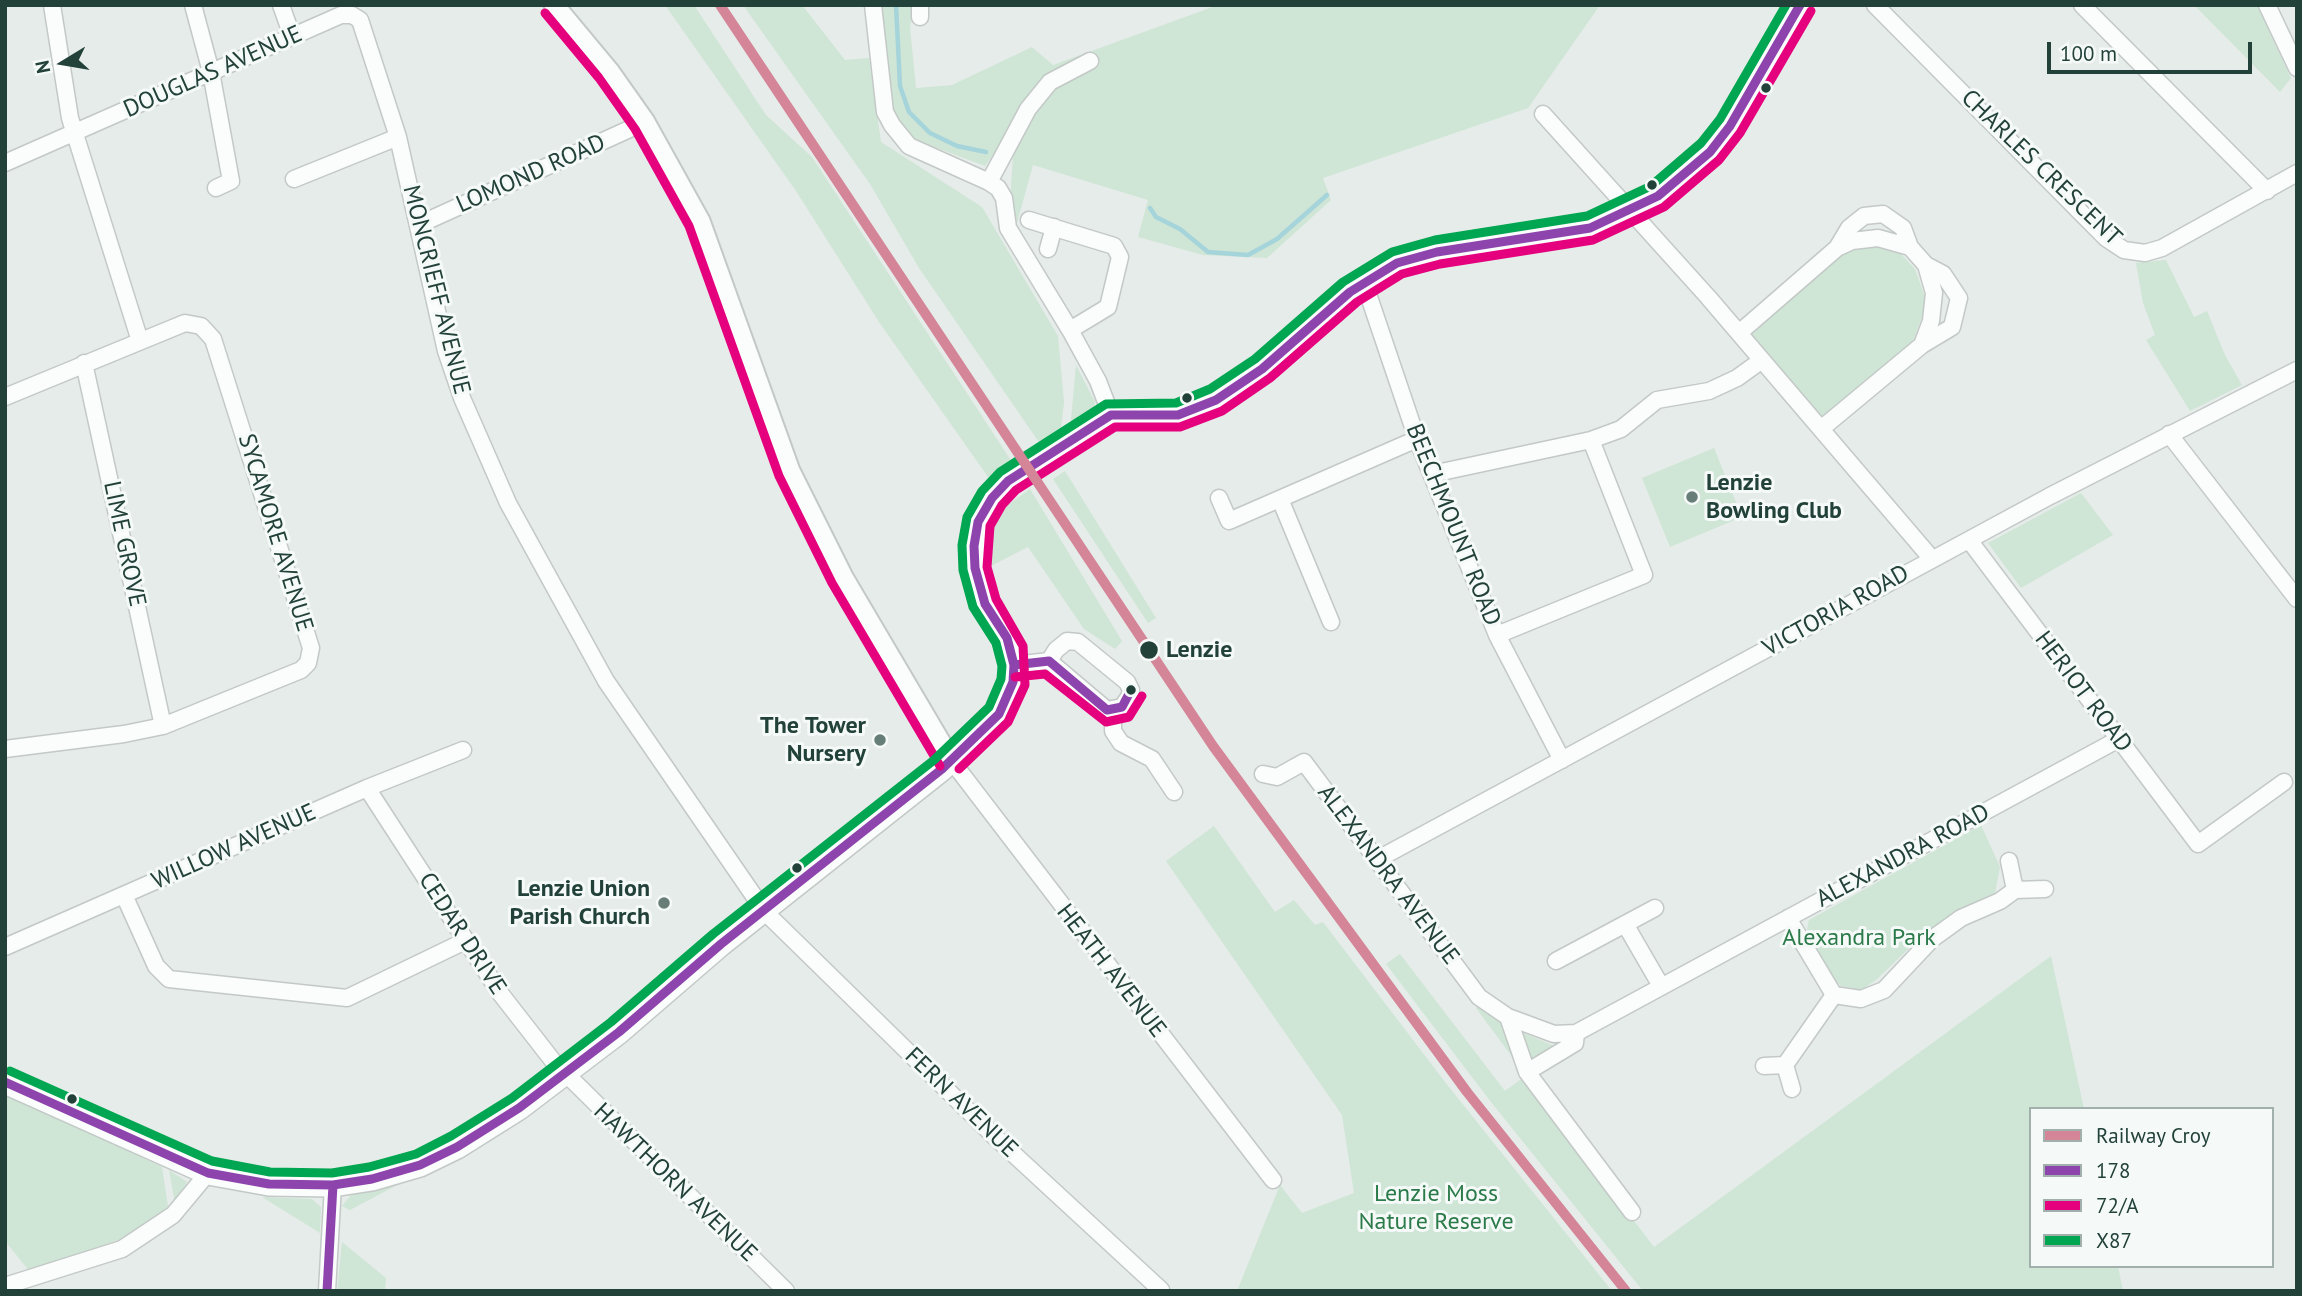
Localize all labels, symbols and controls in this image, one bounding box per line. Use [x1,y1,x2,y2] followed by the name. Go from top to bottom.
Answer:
[119,20,307,124] street label: DOUGLAS AVENUE
[28,28,98,98] north arrow
[2050,28,2255,72] scale bar
[2060,40,2117,67] text: 100 m
[29,59,55,75] text: N
[1759,81,1773,95] unlabelled marker
[1955,84,2127,252] street label: CHARLES CRESCENT
[452,128,610,220] street label: LOMOND ROAD
[1645,178,1659,192] unlabelled marker
[396,182,476,398] street label: MONCRIEFF AVENUE
[1180,391,1194,405] unlabelled marker
[1399,420,1507,630] street label: BEECHMOUNT ROAD
[231,431,319,635] street label: SYCAMORE AVENUE
[1706,469,1842,525] place label: Lenzie Bowling Club
[97,478,151,610] street label: LIME GROVE
[1684,489,1700,505] marker: Lenzie Bowling Club
[1758,559,1914,663] street label: VICTORIA ROAD
[2028,626,2138,758] street label: HERIOT ROAD
[1166,636,1232,664] place label: Lenzie
[1138,639,1160,661] marker: Lenzie
[1124,683,1138,697] unlabelled marker
[760,712,866,768] place label: The Tower Nursery
[872,732,888,748] marker: The Tower Nursery
[1311,779,1465,971] street label: ALEXANDRA AVENUE
[148,798,320,896] street label: WILLOW AVENUE
[1811,798,1995,914] street label: ALEXANDRA ROAD
[790,861,804,875] unlabelled marker
[412,868,512,1000] street label: CEDAR DRIVE
[510,875,650,931] place label: Lenzie Union Parish Church
[656,895,672,911] marker: Lenzie Union Parish Church
[1050,899,1172,1043] street label: HEATH AVENUE
[1782,924,1936,952] park label: Alexandra Park
[898,1042,1024,1164] street label: FERN AVENUE
[65,1092,79,1106] unlabelled marker
[587,1098,763,1268] street label: HAWTHORN AVENUE
[2029,1107,2274,1268] legend
[2096,1122,2211,1149] text: Railway Croy
[2096,1157,2130,1184] text: 178
[1358,1180,1514,1236] park label: Lenzie Moss Nature Reserve
[2096,1192,2139,1219] text: 72/A
[2096,1227,2132,1254] text: X87

